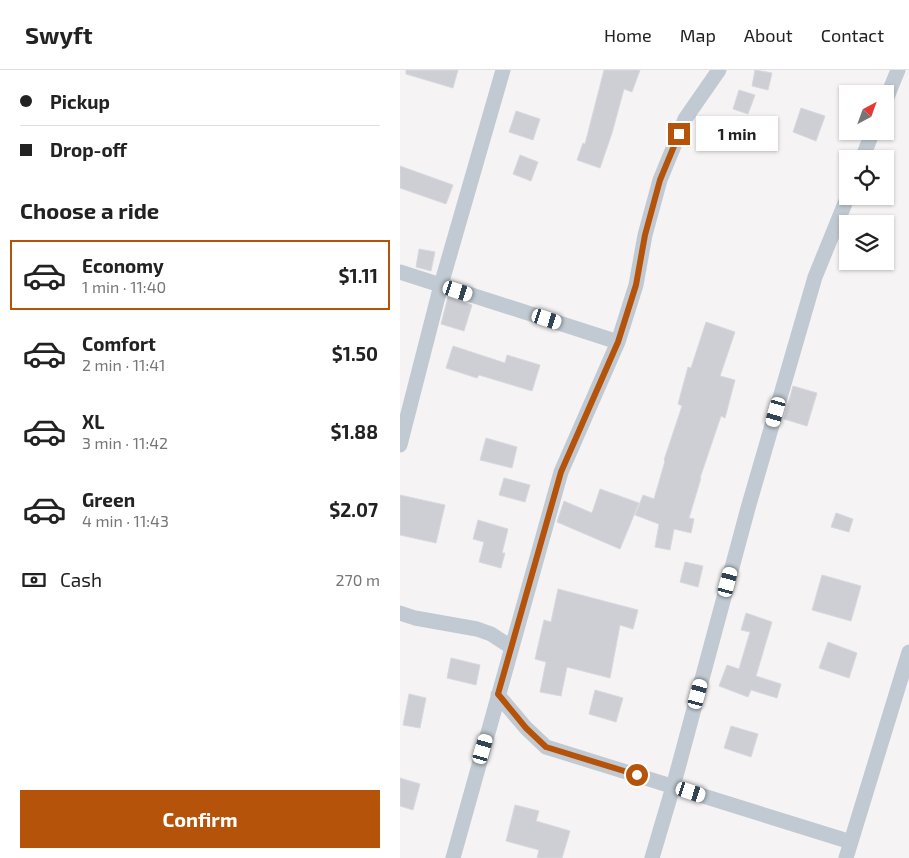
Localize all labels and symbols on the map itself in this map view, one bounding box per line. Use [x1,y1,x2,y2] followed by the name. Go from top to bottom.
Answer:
[839,85,894,140] north arrow
[696,116,779,152] callout: 1 min
[668,123,690,145] route end
[441,279,474,303] car
[530,307,563,331] car
[764,396,787,428] car
[716,566,739,598] car
[686,678,709,710] car
[471,733,494,765] car
[626,764,648,786] route start
[674,780,707,804] car

